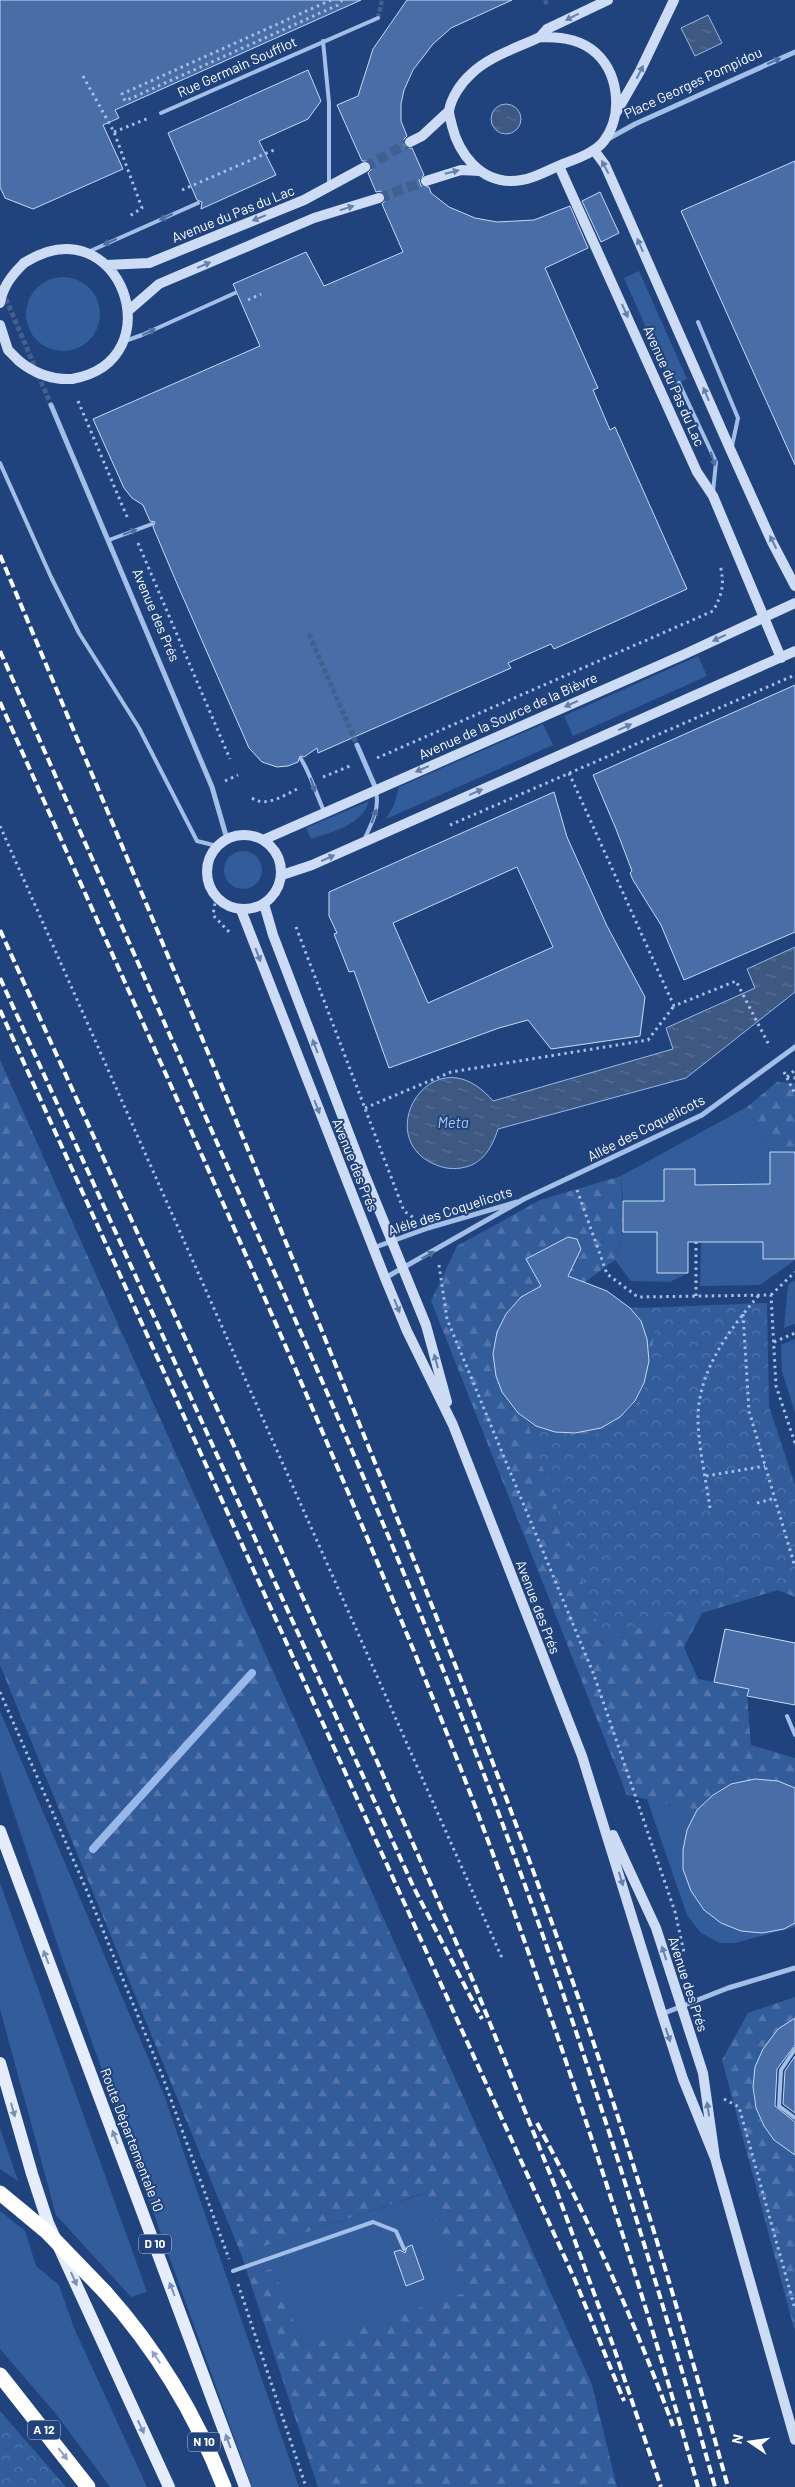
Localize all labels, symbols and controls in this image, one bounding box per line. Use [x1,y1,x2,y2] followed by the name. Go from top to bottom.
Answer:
[565,13,580,21] one-way arrow
[174,33,299,101] street label: Rue Germain Soufflot
[621,43,765,122] street label: Place Georges Pompidou
[767,57,781,65] one-way arrow
[636,64,644,79] one-way arrow
[601,160,609,174] one-way arrow
[445,168,460,176] one-way arrow
[169,181,297,246] street label: Avenue du Pas du Lac
[339,204,354,212] one-way arrow
[159,214,173,222] one-way arrow
[252,215,266,223] one-way arrow
[636,238,644,252] one-way arrow
[103,239,117,247] one-way arrow
[196,261,211,269] one-way arrow
[621,304,629,318] one-way arrow
[640,323,709,449] street label: Avenue du Pas du Lac
[142,328,156,336] one-way arrow
[702,387,710,401] one-way arrow
[709,451,717,467] one-way arrow
[123,528,138,536] one-way arrow
[768,535,777,550] one-way arrow
[129,566,184,664] street label: Avenue des Prés
[712,634,727,643] one-way arrow
[416,668,600,763] street label: Avenue de la Source de la Bièvre
[564,700,578,708] one-way arrow
[618,722,632,730] one-way arrow
[415,765,429,773] one-way arrow
[309,778,317,793] one-way arrow
[469,788,483,796] one-way arrow
[370,808,378,823] one-way arrow
[321,854,335,862] one-way arrow
[255,948,262,963] one-way arrow
[311,1038,319,1053] one-way arrow
[584,1090,708,1164] street label: Allée des Coquelicots
[313,1100,321,1115] one-way arrow
[437,1113,469,1131] water label: Meta
[329,1116,382,1214] street label: Avenue des Prés
[386,1182,514,1239] street label: Aléle des Coquelicots
[422,1251,435,1260] one-way arrow
[394,1299,401,1314] one-way arrow
[432,1353,440,1369] one-way arrow
[513,1557,564,1656] street label: Avenue des Prés
[617,1872,625,1887] one-way arrow
[665,1934,712,2034] street label: Avenue des Prés
[660,1946,667,1961] one-way arrow
[42,1949,50,1964] one-way arrow
[665,2028,673,2043] one-way arrow
[97,2066,168,2214] street label: Route Départementale 10
[704,2101,712,2117] one-way arrow
[9,2103,17,2118] one-way arrow
[111,2129,119,2144] one-way arrow
[139,2234,171,2254] road number: D 10
[70,2272,78,2286] one-way arrow
[168,2281,175,2296] one-way arrow
[151,2350,161,2364] one-way arrow
[725,2417,775,2467] north arrow
[28,2420,60,2440] road number: A 12
[138,2420,146,2434] one-way arrow
[188,2432,220,2452] road number: N 10
[224,2433,232,2448] one-way arrow
[728,2433,746,2445] text: N
[58,2447,68,2461] one-way arrow

